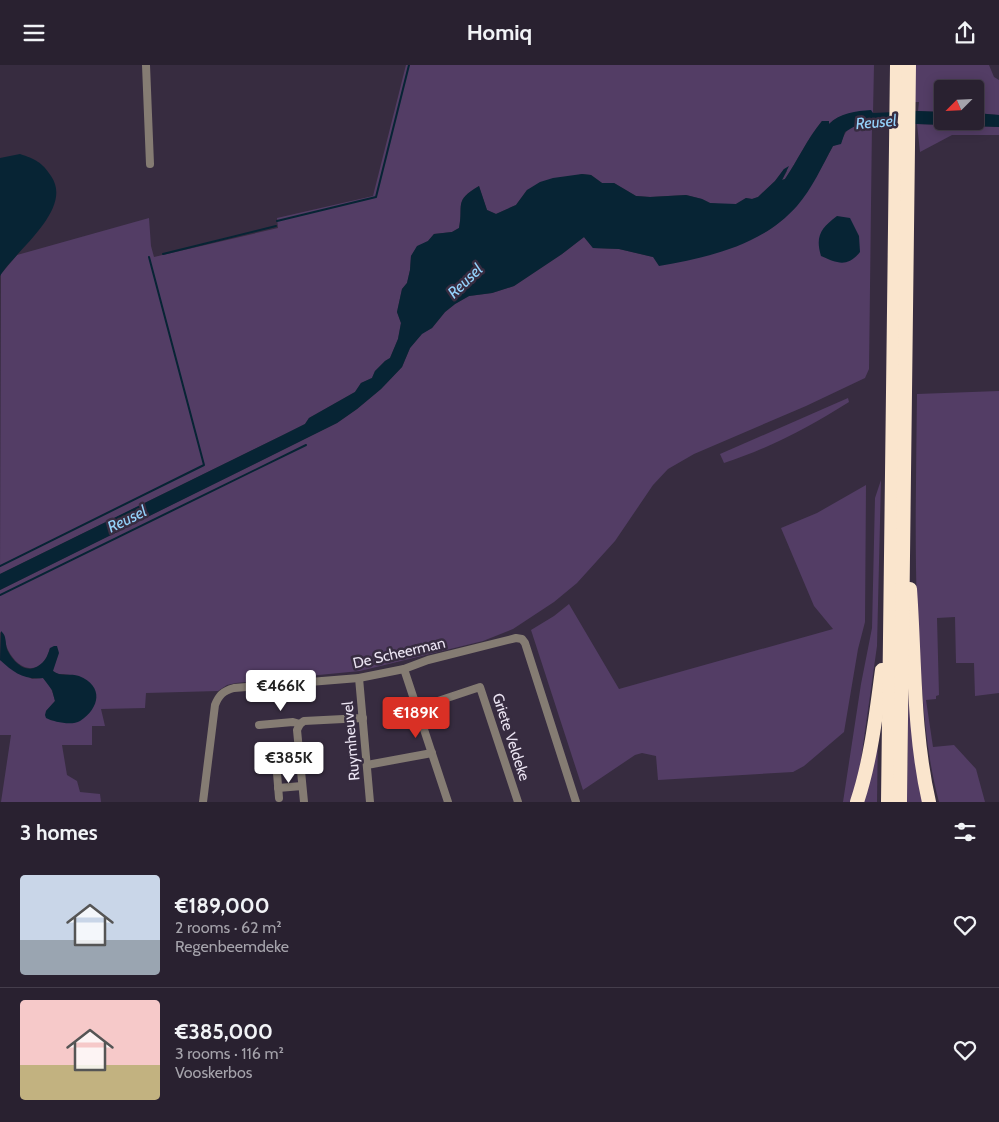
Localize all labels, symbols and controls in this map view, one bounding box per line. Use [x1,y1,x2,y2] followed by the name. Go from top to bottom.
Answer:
[20,19,48,47] icon: menu
[467,19,532,46] text: Homiq
[951,19,979,47] icon: share
[934,80,984,130] north arrow
[934,80,984,130] map controls
[855,111,898,133] water label: Reusel
[444,260,487,302] water label: Reusel
[104,501,150,537] water label: Reusel
[351,634,447,672] street label: De Scheerman
[246,669,316,712] pin: €466K
[257,676,305,695] text: €466K
[488,691,534,783] street label: Griete Veldeke
[381,697,451,739] pin: €189K
[339,700,363,781] street label: Ruymheuvel
[394,703,438,722] text: €189K
[254,741,324,784] pin: €385K
[265,748,313,767] text: €385K
[951,818,979,846] icon: filters
[20,820,98,845] text: 3 homes
[175,893,270,918] text: €189,000
[60,895,120,955] icon: home
[951,911,979,939] icon: heart
[175,918,282,937] text: 2 rooms · 62 m²
[175,937,289,956] text: Regenbeemdeke
[175,1019,273,1044] text: €385,000
[60,1020,120,1080] icon: home
[951,1036,979,1064] icon: heart
[175,1044,284,1063] text: 3 rooms · 116 m²
[175,1063,252,1082] text: Vooskerbos

